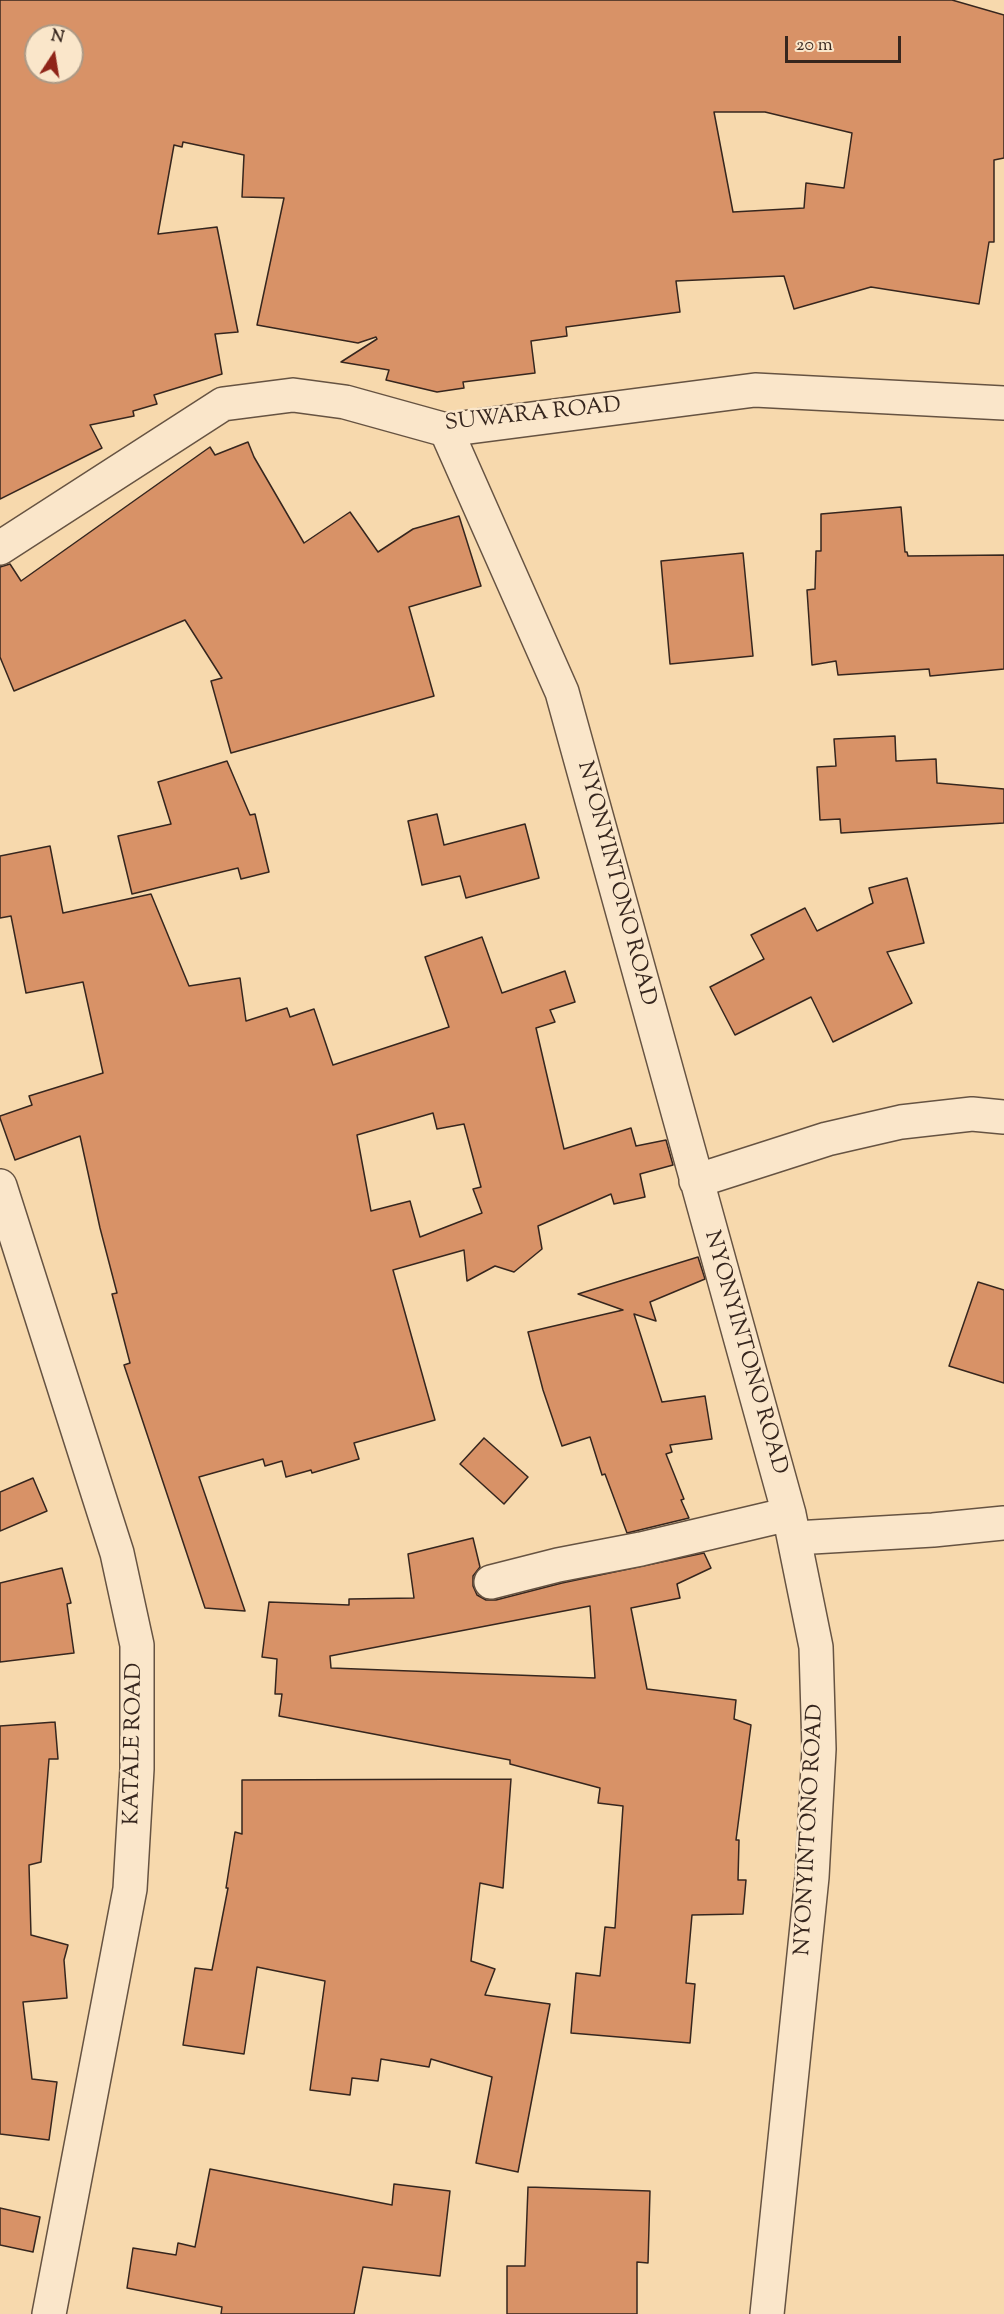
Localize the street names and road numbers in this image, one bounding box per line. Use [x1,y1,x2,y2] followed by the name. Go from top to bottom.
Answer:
[444,394,622,438] street label: SUWARA ROAD
[570,759,660,1009] street label: NYONYINTONO ROAD
[697,1228,791,1478] street label: NYONYINTONO ROAD
[120,1662,150,1826] street label: KATALE ROAD
[791,1703,831,1957] street label: NYONYINTONO ROAD

